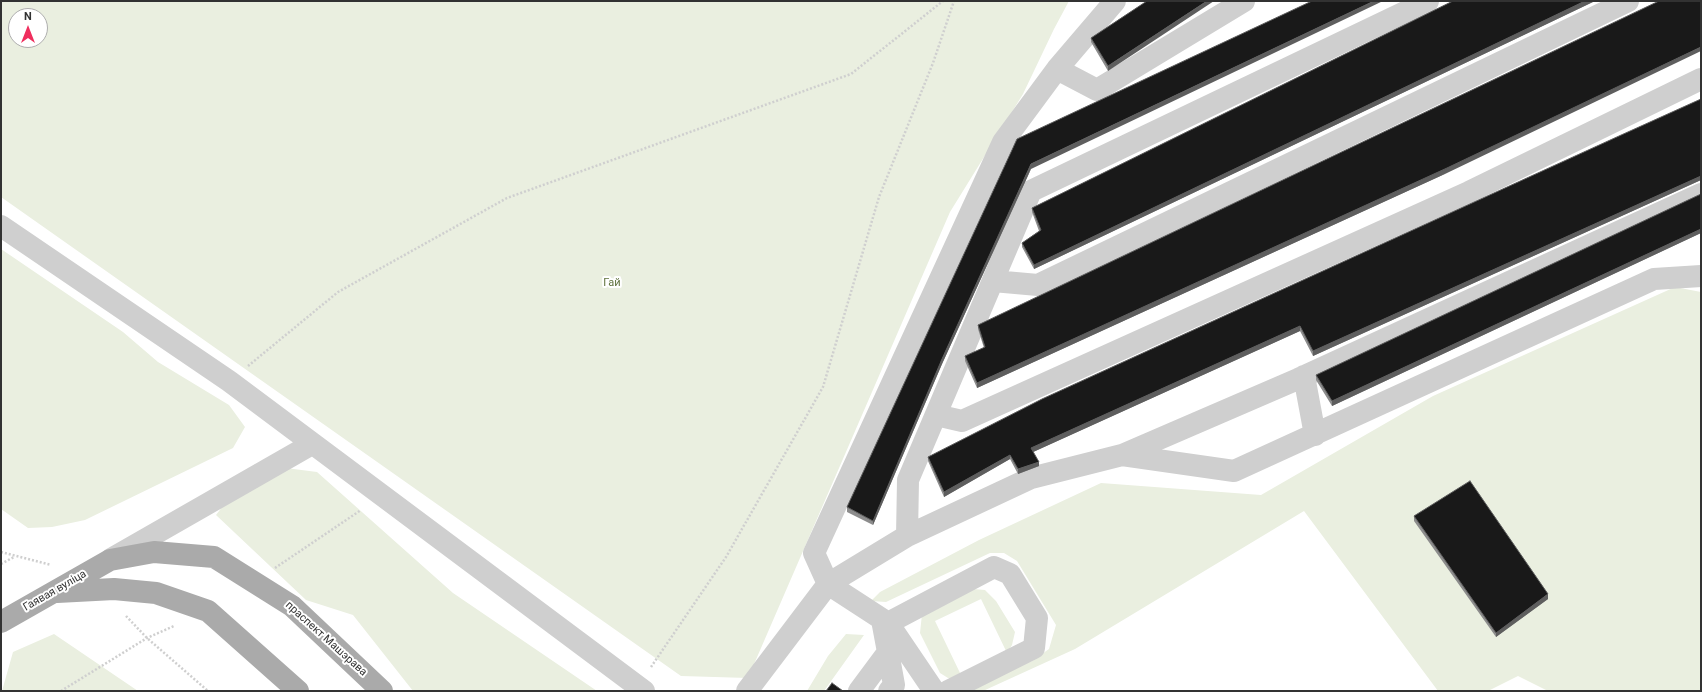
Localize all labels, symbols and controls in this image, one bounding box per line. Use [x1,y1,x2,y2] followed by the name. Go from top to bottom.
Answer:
[8,8,48,48] north arrow
[24,10,32,23] text: N
[603,276,621,290] park label: Гай
[21,568,89,614] street label: Гаявая вуліца
[282,599,370,679] street label: праспект Машэрава

